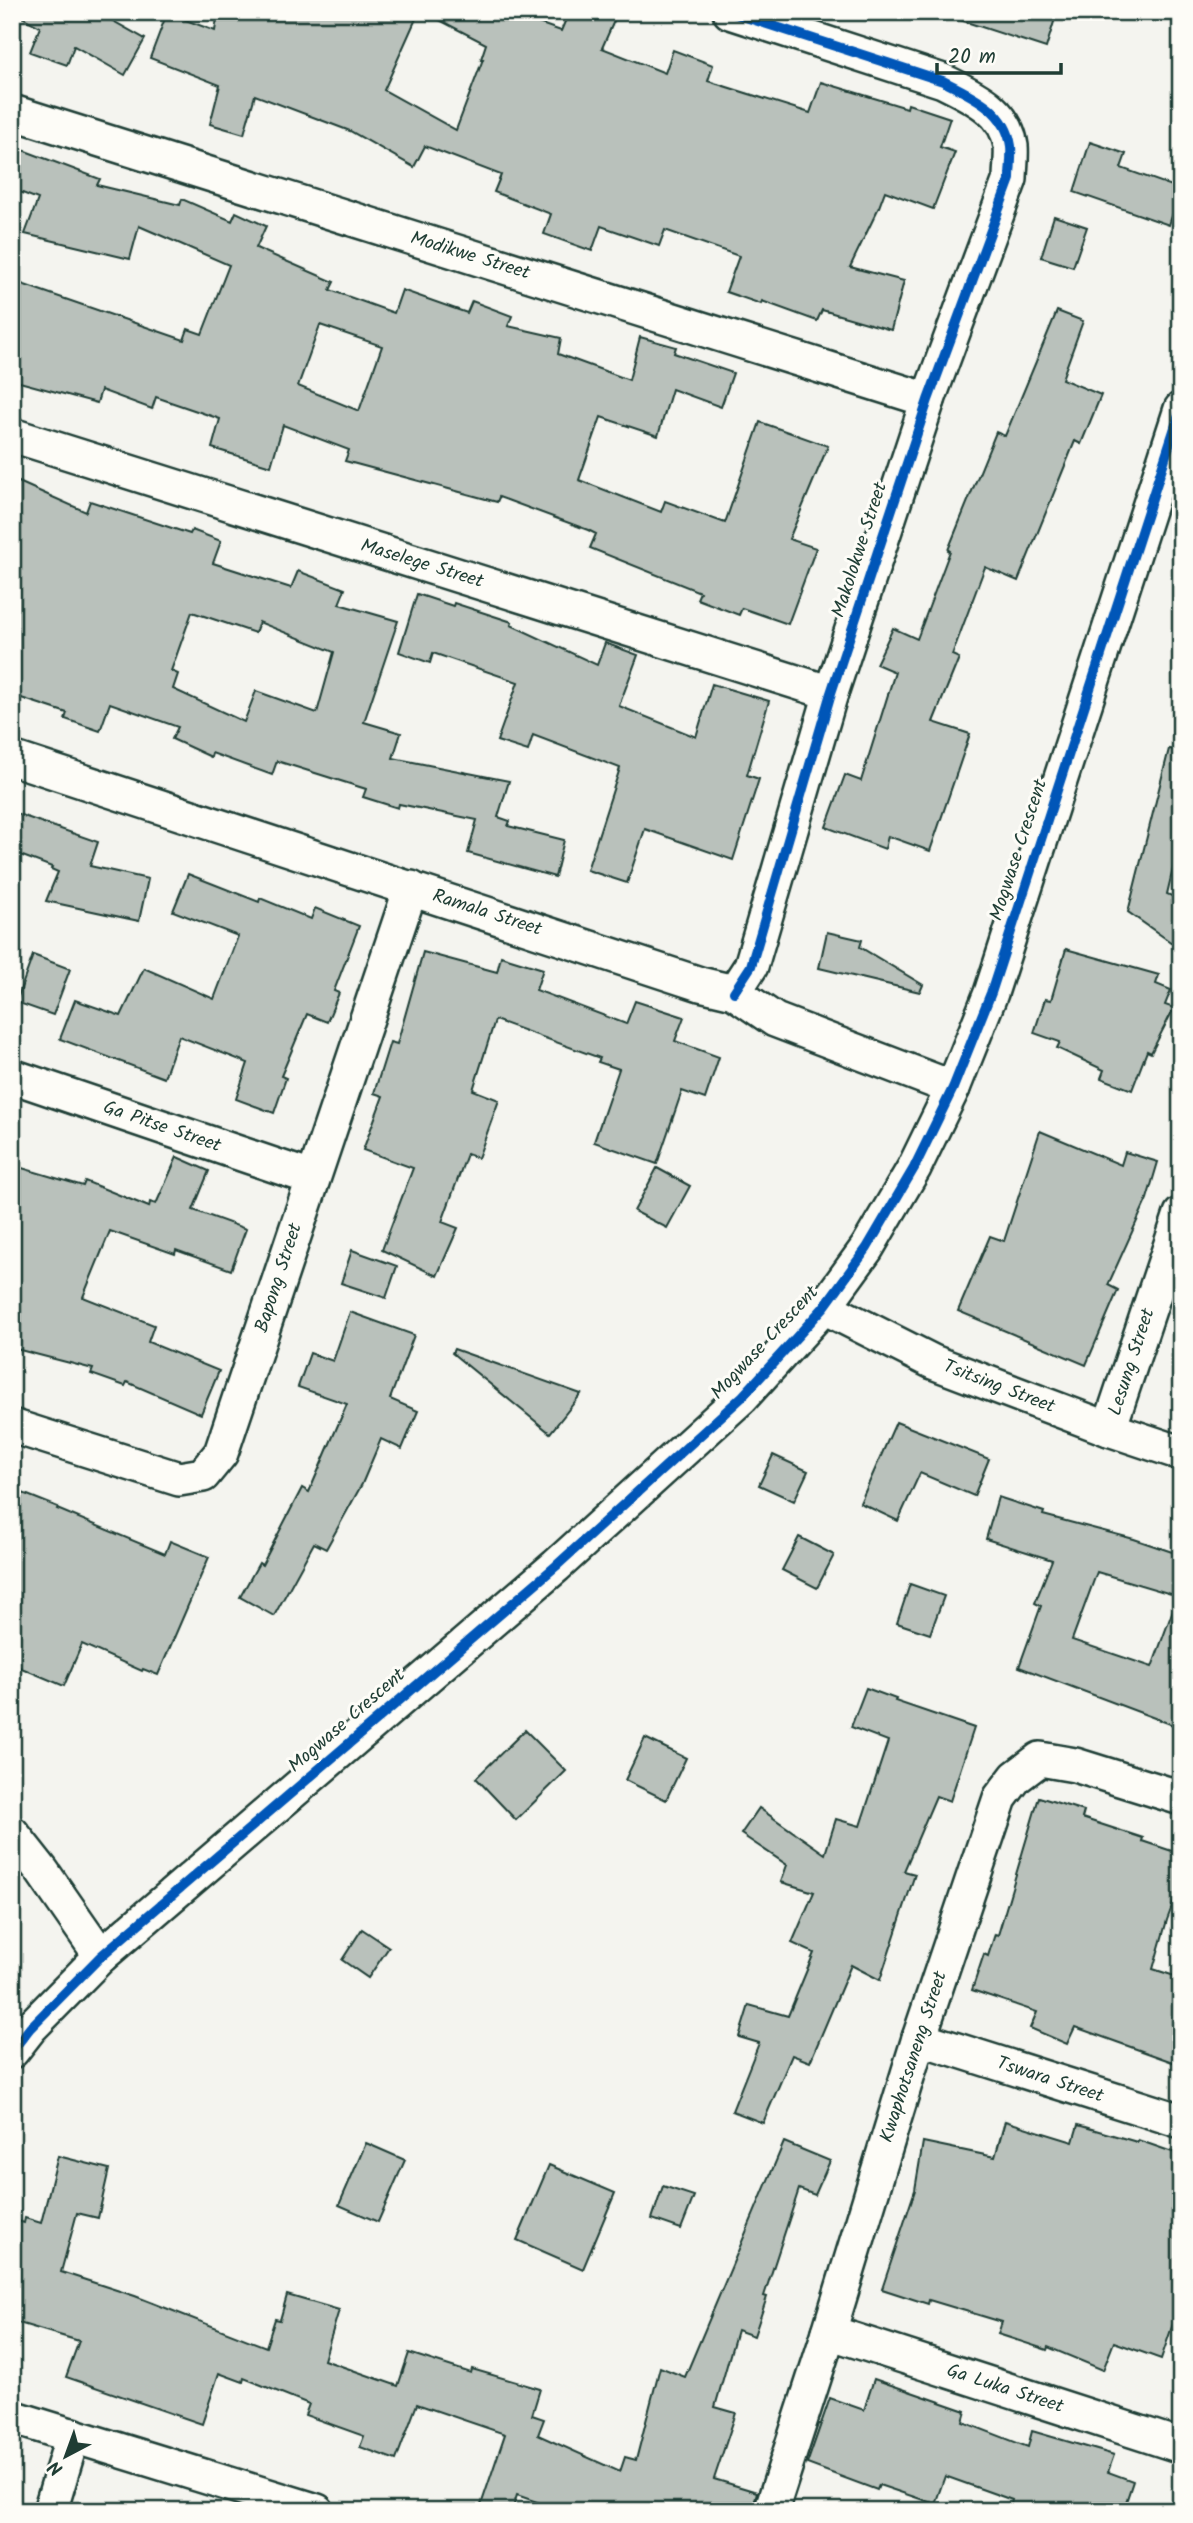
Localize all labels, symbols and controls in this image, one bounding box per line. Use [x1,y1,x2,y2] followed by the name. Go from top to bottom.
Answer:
[937,32,1062,76] scale bar
[948,41,996,74] text: 20 m
[406,224,534,289] street label: Modikwe Street
[824,478,896,622] street label: Makolokwe Street
[357,531,488,597] street label: Maselege Street
[982,775,1056,925] street label: Mogwase Crescent
[428,881,546,945] street label: Ramala Street
[99,1093,226,1161] street label: Ga Pitse Street
[247,1219,311,1337] street label: Bapong Street
[704,1278,827,1407] street label: Mogwase Crescent
[1101,1304,1164,1419] street label: Lesung Street
[939,1352,1060,1422] street label: Tsitsing Street
[282,1661,413,1781] street label: Mogwase Crescent
[872,1967,956,2147] street label: Kwaphotsaneng Street
[993,2049,1108,2112] street label: Tswara Street
[943,2356,1068,2422] street label: Ga Luka Street
[32,2422,102,2492] north arrow
[42,2452,71,2483] text: N

